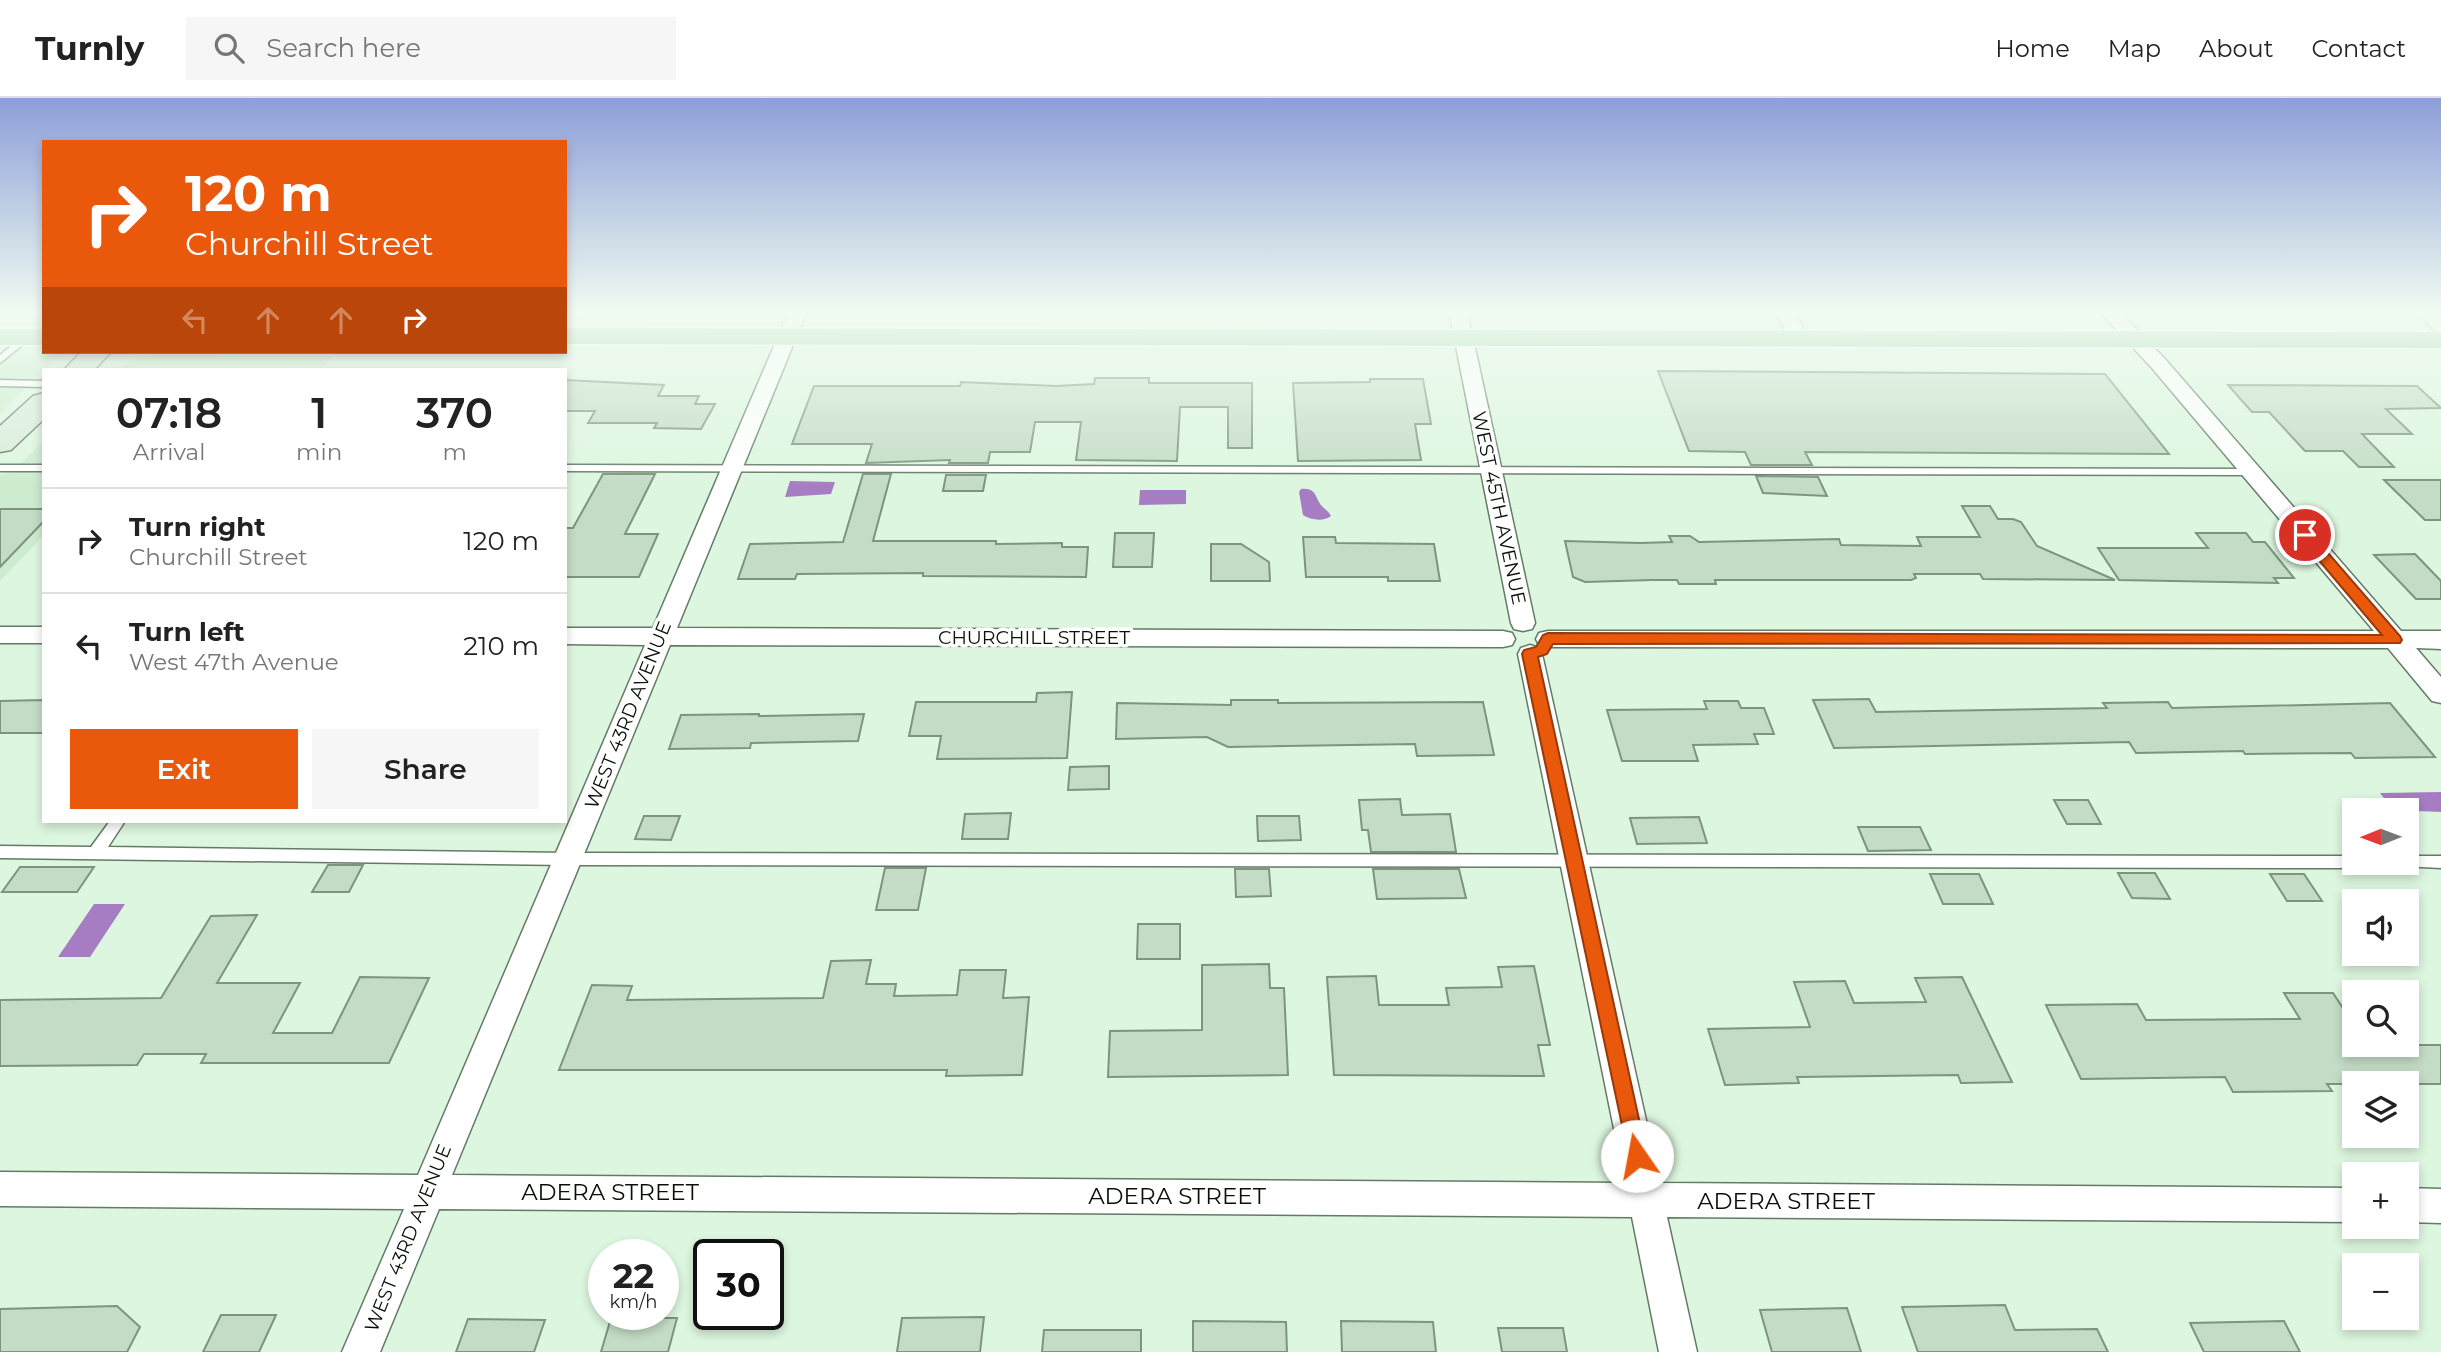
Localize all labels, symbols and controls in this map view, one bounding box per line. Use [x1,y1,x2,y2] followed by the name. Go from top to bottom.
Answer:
[186,17,676,80] search box
[35,28,144,68] text: Turnly
[210,29,248,67] icon: search
[266,32,421,64] text: Search here
[1995,34,2070,63] text: Home
[2108,34,2161,63] text: Map
[2199,34,2273,63] text: About
[2311,34,2406,63] text: Contact
[185,164,332,223] text: 120 m
[70,168,161,259] icon: right
[185,224,434,263] text: Churchill Street
[176,301,214,339] icon: left
[249,301,287,339] icon: ahead
[322,301,360,339] icon: ahead
[395,301,433,339] icon: right
[116,387,222,439] text: 07:18
[311,387,327,439] text: 1
[416,387,493,439] text: 370
[1467,409,1531,607] street label: WEST 45TH AVENUE
[133,438,205,466] text: Arrival
[296,438,342,466] text: min
[442,438,467,466] text: m
[2275,505,2335,565] pin
[129,511,265,543] text: Turn right
[2286,516,2324,554] icon: arrive
[70,522,108,560] icon: right
[463,525,539,557] text: 120 m
[129,543,308,571] text: Churchill Street
[129,616,245,648] text: Turn left
[580,618,676,812] street label: WEST 43RD AVENUE
[938,626,1130,649] street label: CHURCHILL STREET
[70,627,108,665] icon: left
[463,630,539,662] text: 210 m
[129,648,339,676] text: West 47th Avenue
[70,729,298,809] button: Exit
[312,729,539,809] button: Share
[2342,798,2418,875] north arrow
[2342,798,2419,1330] map controls
[2342,889,2419,966] button: sound
[2342,980,2419,1057] button: search
[2342,1071,2419,1148] button: layers
[1600,1119,1674,1193] position arrow
[360,1141,456,1335] street label: WEST 43RD AVENUE
[2342,1162,2419,1239] button: +
[521,1178,700,1206] street label: ADERA STREET
[1088,1182,1267,1210] street label: ADERA STREET
[1697,1187,1876,1215] street label: ADERA STREET
[693,1239,784,1330] speed limit sign: 30
[2342,1253,2419,1330] button: −
[613,1254,654,1297] text: 22
[609,1291,658,1313] text: km/h

